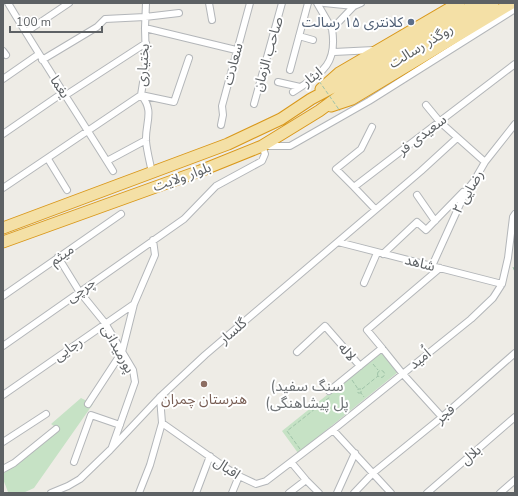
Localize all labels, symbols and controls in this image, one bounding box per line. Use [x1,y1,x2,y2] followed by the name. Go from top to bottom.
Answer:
[10,8,102,34] scale bar
[302,13,403,32] place label: کلانتری ۱۵ رسالت
[16,14,51,30] text: 100 m
[248,14,288,94] street label: صاحب الزمان
[406,17,416,27] marker: کلانتری ۱۵ رسالت
[385,19,457,73] street label: روگذر رسالت
[218,41,248,87] street label: سعادت
[132,43,154,87] street label: بختیاری
[297,63,326,92] street label: ایثار
[46,72,74,102] street label: یغما
[393,110,450,160] street label: سعیدی فر
[150,158,214,196] street label: بلوار ولایت
[448,167,488,217] street label: رضایی ۲
[46,240,79,271] street label: میثم
[403,250,437,276] street label: شاهد
[63,273,99,307] street label: چرچی
[214,313,251,349] street label: گلسار
[97,321,139,377] street label: پورمیدانی
[50,332,86,366] street label: رجایی
[334,339,360,365] street label: لاله
[404,343,435,374] street label: اُمید
[265,376,349,413] district label: (سنگ سفید (پل پیشاهنگی
[199,379,209,389] marker: هنرستان چمران
[161,390,247,409] place label: هنرستان چمران
[430,400,459,429] street label: فجر
[457,441,486,469] street label: بلال
[210,452,244,484] street label: اقبال

